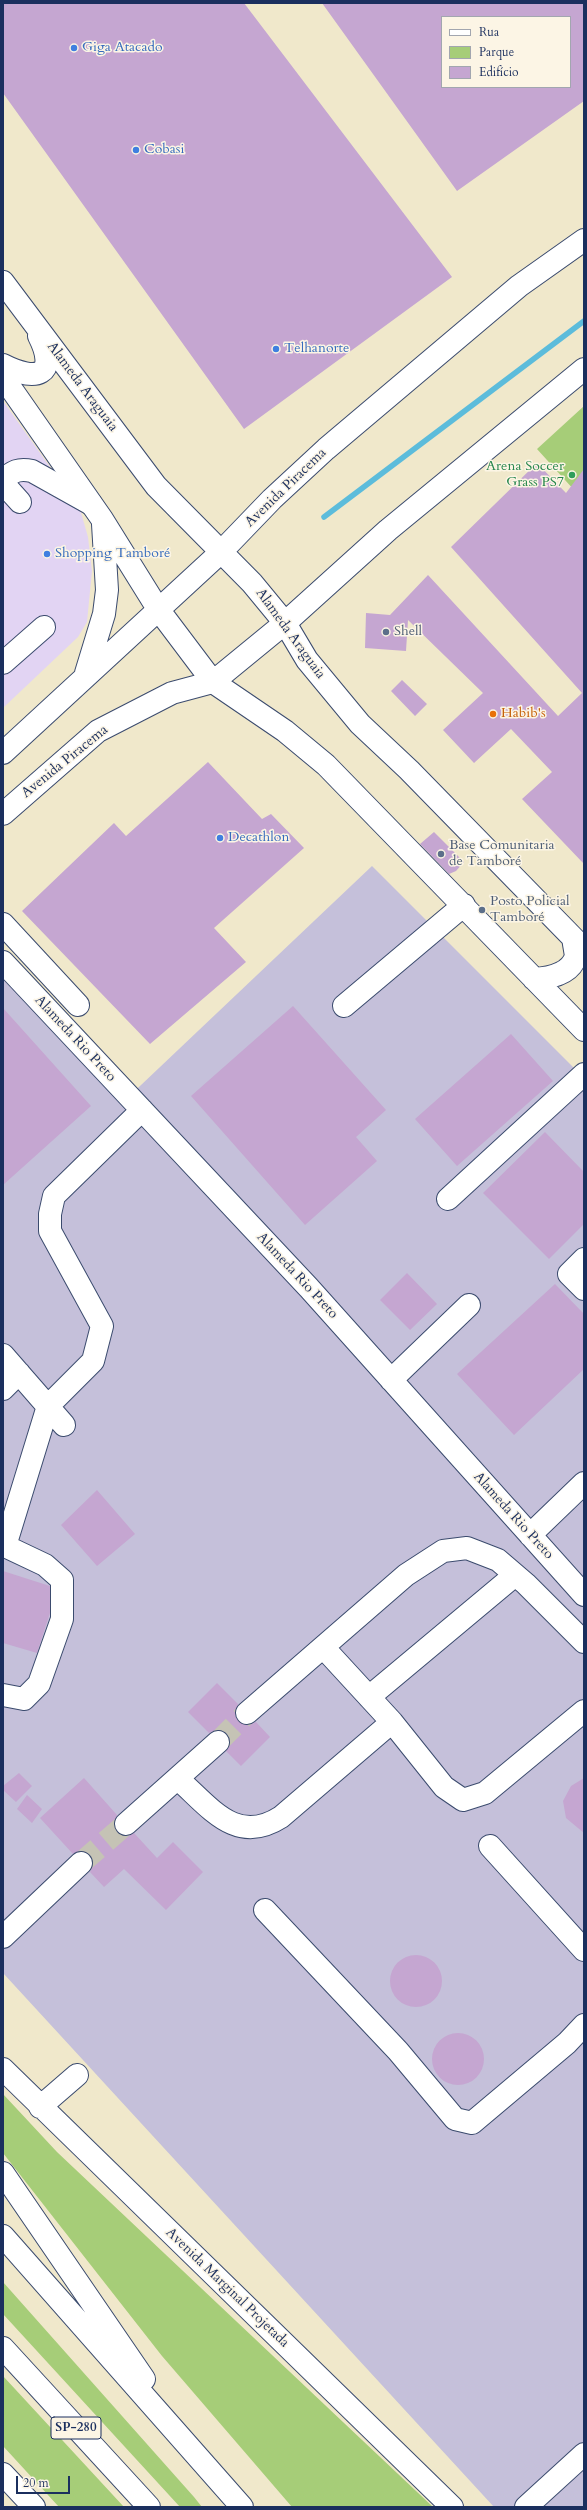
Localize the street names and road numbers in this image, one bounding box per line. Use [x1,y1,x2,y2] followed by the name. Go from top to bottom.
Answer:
[43,339,121,435] street label: Alameda Araguaia
[242,445,330,531] street label: Avenida Piracema
[252,585,328,683] street label: Alameda Araguaia
[18,722,112,802] street label: Avenida Piracema
[31,992,119,1086] street label: Alameda Rio Preto
[253,1229,341,1323] street label: Alameda Rio Preto
[469,1469,557,1563] street label: Alameda Rio Preto
[162,2225,292,2351] street label: Avenida Marginal Projetada
[51,2417,101,2439] road number: SP-280

